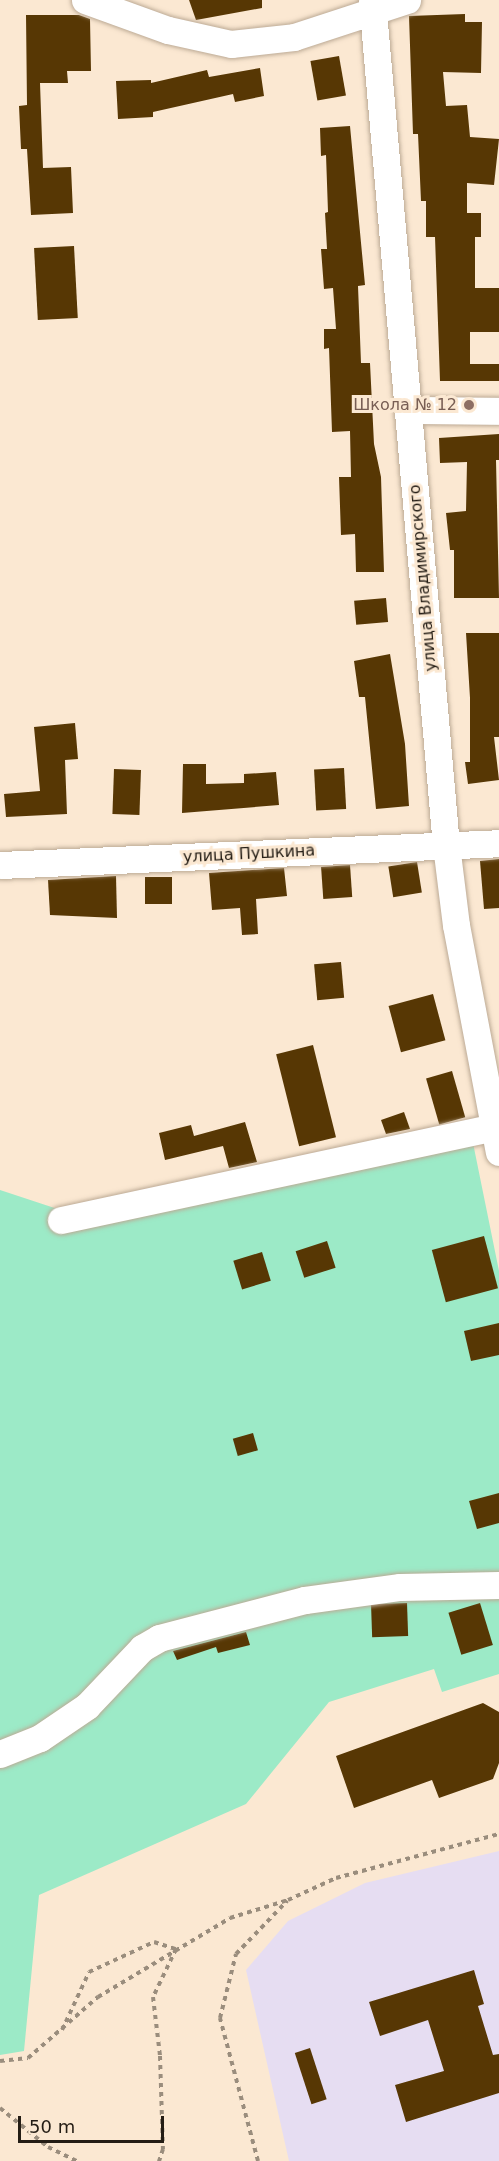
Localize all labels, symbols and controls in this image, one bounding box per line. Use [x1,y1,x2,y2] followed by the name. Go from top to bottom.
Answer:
[353,395,457,415] place label: Школа № 12
[462,398,476,412] marker: Школа № 12
[405,484,441,672] street label: улица Владимирского
[182,841,316,867] street label: улица Пушкина
[21,2104,166,2142] scale bar
[29,2116,75,2137] text: 50 m

